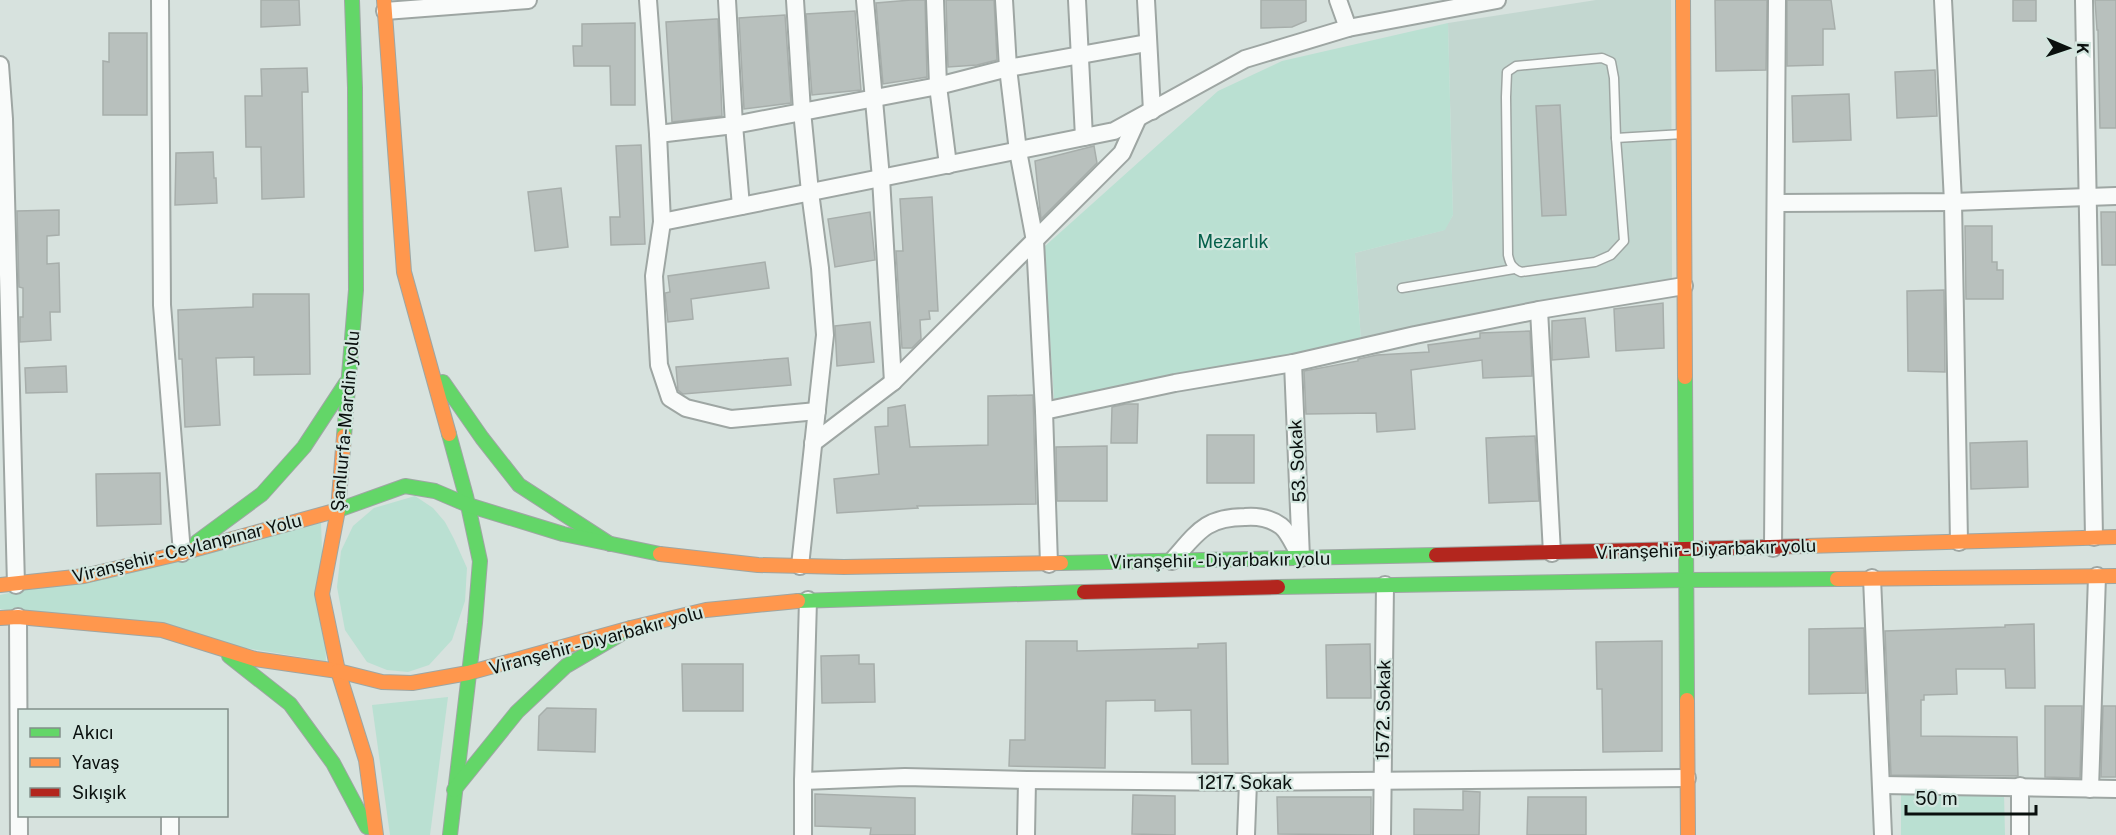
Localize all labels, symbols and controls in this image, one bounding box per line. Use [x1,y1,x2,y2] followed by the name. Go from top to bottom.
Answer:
[2038,18,2098,78] north arrow
[2073,42,2092,55] text: K
[1197,231,1269,252] park label: Mezarlık
[327,330,363,512] street label: Şanlıurfa-Mardin yolu
[1284,419,1310,503] street label: 53. Sokak
[70,509,304,587] street label: Viranşehir - Ceylanpınar Yolu
[1595,535,1817,563] street label: Viranşehir - Diyarbakır yolu
[1110,548,1330,572] street label: Viranşehir - Diyarbakır yolu
[487,601,705,679] street label: Viranşehir - Diyarbakır yolu
[1372,659,1394,761] street label: 1572. Sokak
[18,709,228,817] legend
[72,722,113,743] text: Akıcı
[72,752,119,773] text: Yavaş
[1198,772,1292,793] street label: 1217. Sokak
[1906,778,2036,816] scale bar
[72,782,127,803] text: Sıkışık
[1915,788,1958,809] text: 50 m

